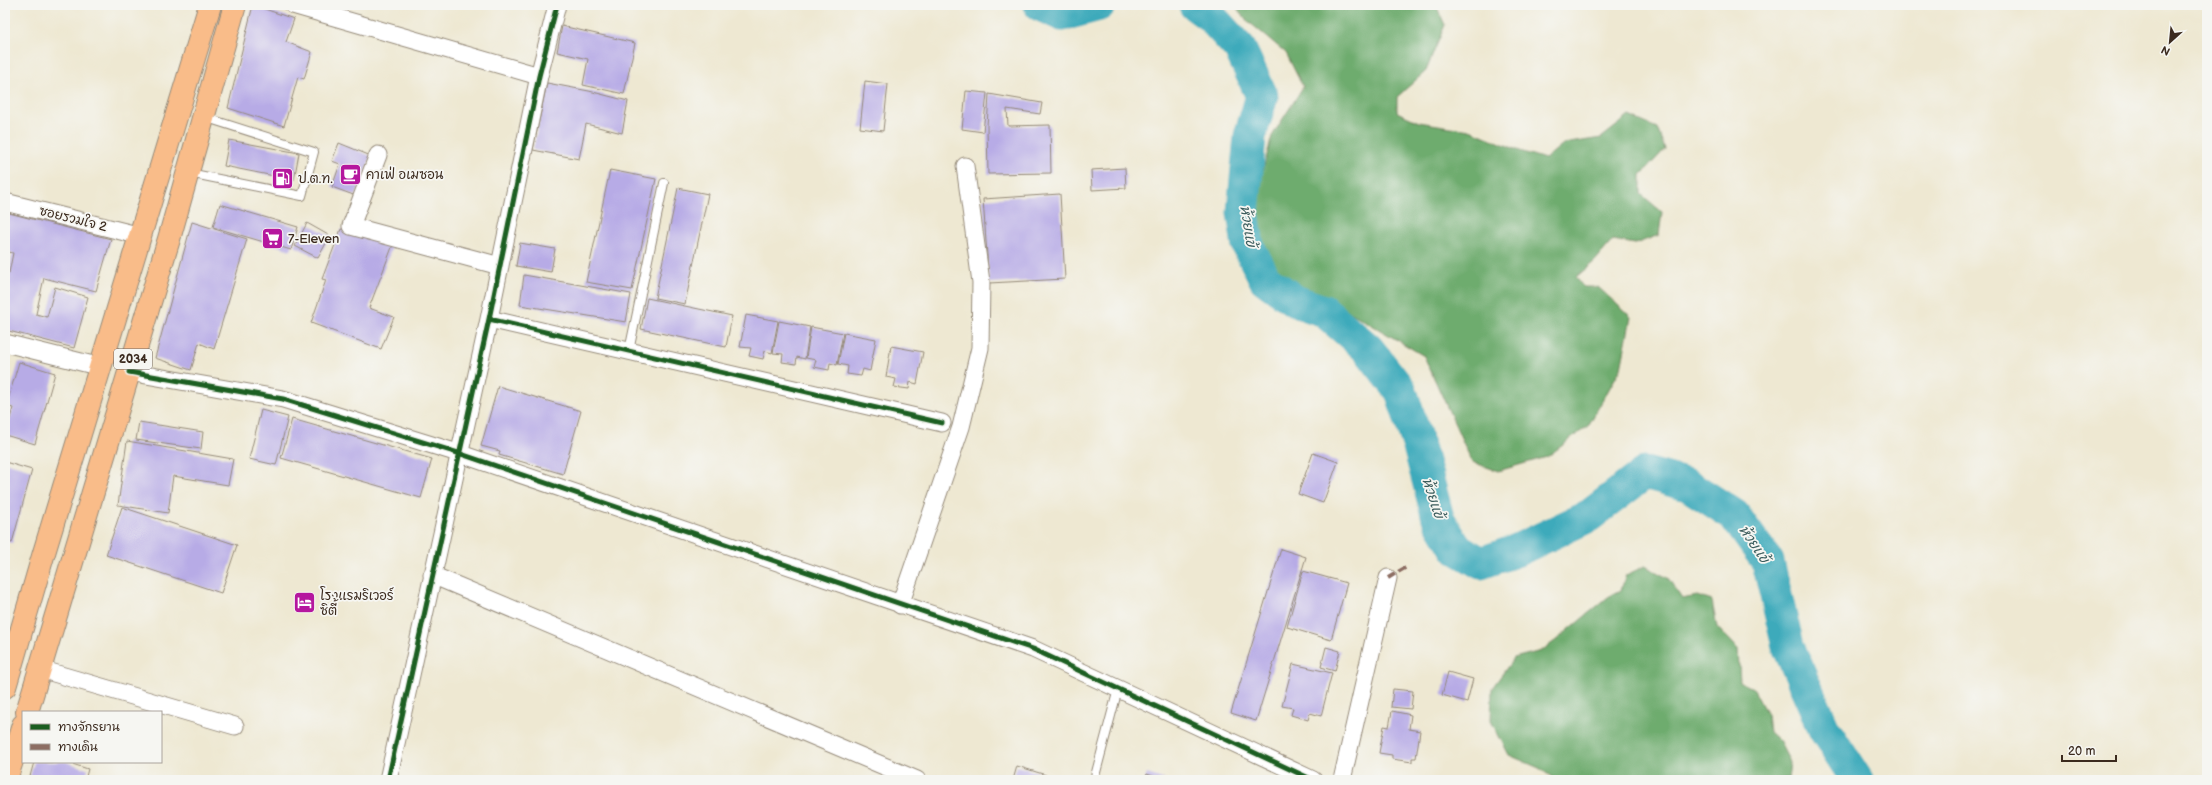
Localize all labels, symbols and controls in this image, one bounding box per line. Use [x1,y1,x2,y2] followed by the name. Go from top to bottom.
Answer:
[2150,22,2190,62] north arrow
[2159,43,2172,58] text: N
[337,162,363,188] cafe icon: คาเฟ่ อเมซอน
[269,166,295,192] fuel station icon: ป.ต.ท.
[366,166,444,183] place label: คาเฟ่ อเมซอน
[298,171,333,187] place label: ป.ต.ท.
[37,201,109,235] street label: ซอยรวมใจ 2
[1236,204,1261,251] water label: ห้วยแข้
[260,226,286,252] supermarket icon: 7-Eleven
[288,231,339,247] place label: 7-Eleven
[114,349,152,369] road number: 2034
[1418,475,1449,523] water label: ห้วยแข้
[1735,521,1775,568] water label: ห้วยแข้
[320,586,394,619] place label: โรงแรมริเวอร์ ซิตี้
[291,590,317,616] hotel icon: โรงแรมริเวอร์ ซิตี้
[22,711,162,763] legend
[58,720,120,735] text: ทางจักรยาน
[2062,737,2116,763] scale bar
[58,740,98,755] text: ทางเดิน
[2068,744,2095,759] text: 20 m

